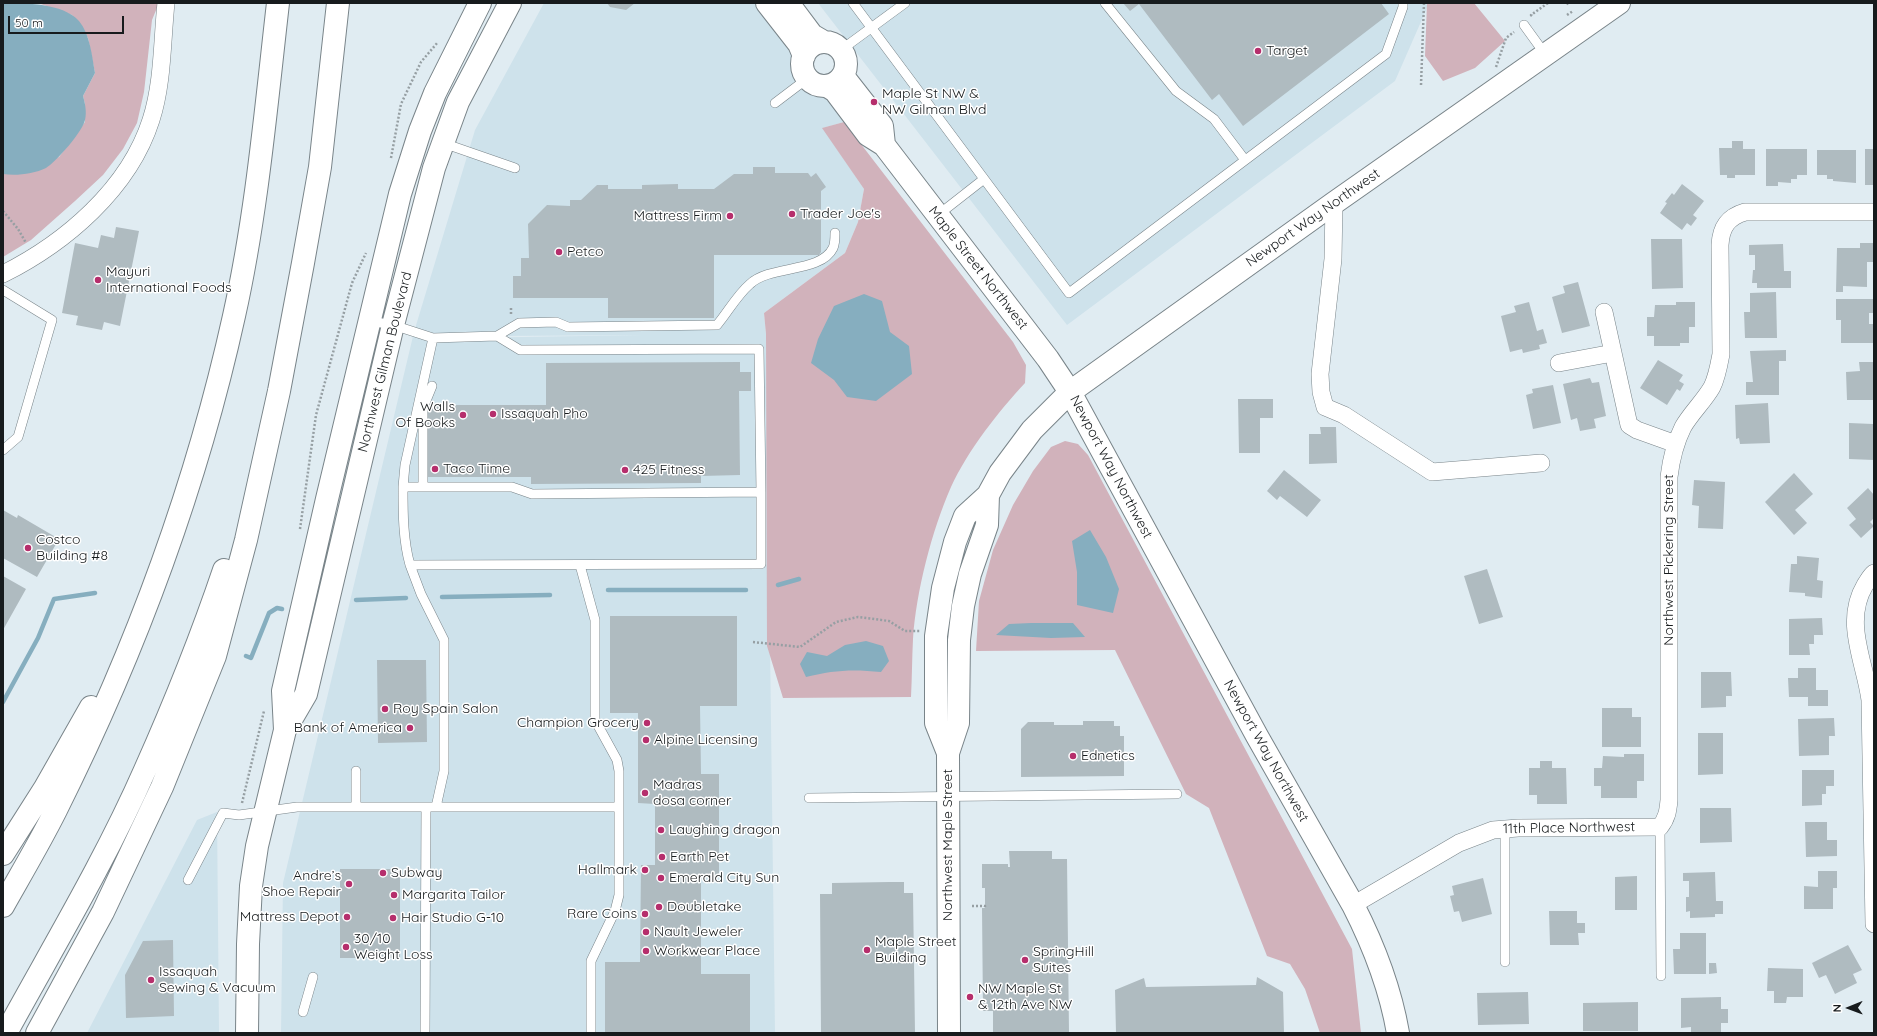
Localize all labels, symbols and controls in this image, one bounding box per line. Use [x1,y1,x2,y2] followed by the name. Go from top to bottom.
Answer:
[10,8,126,34] scale bar
[15,15,43,30] text: 50 m
[1266,43,1308,59] place label: Target
[1253,46,1263,56] marker: Target
[882,86,986,118] place label: Maple St NW & NW Gilman Blvd
[869,97,879,107] marker: Maple St NW & NW Gilman Blvd
[1243,165,1383,271] street label: Newport Way Northwest
[925,203,1031,333] street label: Maple Street Northwest
[800,206,881,222] place label: Trader Joe's
[633,208,722,224] place label: Mattress Firm
[787,209,797,219] marker: Trader Joe's
[725,211,735,221] marker: Mattress Firm
[567,244,603,260] place label: Petco
[554,247,564,257] marker: Petco
[106,264,232,296] place label: Mayuri International Foods
[354,270,416,454] street label: Northwest Gilman Boulevard
[93,275,103,285] marker: Mayuri International Foods
[1066,393,1156,541] street label: Newport Way Northwest
[395,399,455,432] place label: Walls Of Books
[501,406,588,422] place label: Issaquah Pho
[488,409,498,419] marker: Issaquah Pho
[458,410,468,420] marker: Walls Of Books
[443,461,510,477] place label: Taco Time
[633,462,704,478] place label: 425 Fitness
[430,464,440,474] marker: Taco Time
[620,465,630,475] marker: 425 Fitness
[1661,474,1677,646] street label: Northwest Pickering Street
[36,532,108,564] place label: Costco Building #8
[23,543,33,553] marker: Costco Building #8
[1220,677,1312,825] street label: Newport Way Northwest
[393,701,498,717] place label: Roy Spain Salon
[380,704,390,714] marker: Roy Spain Salon
[517,715,639,731] place label: Champion Grocery
[642,718,652,728] marker: Champion Grocery
[294,720,402,736] place label: Bank of America
[405,723,415,733] marker: Bank of America
[654,732,758,748] place label: Alpine Licensing
[641,735,651,745] marker: Alpine Licensing
[1081,748,1135,764] place label: Ednetics
[1068,751,1078,761] marker: Ednetics
[940,769,956,921] street label: Northwest Maple Street
[653,777,731,810] place label: Madras dosa corner
[640,788,650,798] marker: Madras dosa corner
[1503,818,1635,838] street label: 11th Place Northwest
[669,822,780,838] place label: Laughing dragon
[656,825,666,835] marker: Laughing dragon
[670,849,729,865] place label: Earth Pet
[657,852,667,862] marker: Earth Pet
[578,862,637,878] place label: Hallmark
[391,865,442,881] place label: Subway
[640,865,650,875] marker: Hallmark
[262,868,341,900] place label: Andre’s Shoe Repair
[378,868,388,878] marker: Subway
[669,870,779,886] place label: Emerald City Sun
[656,873,666,883] marker: Emerald City Sun
[344,879,354,889] marker: Andre’s Shoe Repair
[402,887,505,903] place label: Margarita Tailor
[389,890,399,900] marker: Margarita Tailor
[667,899,741,915] place label: Doubletake
[654,902,664,912] marker: Doubletake
[567,906,637,922] place label: Rare Coins
[240,909,339,925] place label: Mattress Depot
[640,909,650,919] marker: Rare Coins
[401,910,504,926] place label: Hair Studio G-10
[342,912,352,922] marker: Mattress Depot
[388,913,398,923] marker: Hair Studio G-10
[654,924,743,940] place label: Nault Jeweler
[641,927,651,937] marker: Nault Jeweler
[354,931,433,964] place label: 30/10 Weight Loss
[875,934,957,966] place label: Maple Street Building
[341,942,351,952] marker: 30/10 Weight Loss
[654,943,760,959] place label: Workwear Place
[1033,944,1094,976] place label: SpringHill Suites
[862,945,872,955] marker: Maple Street Building
[641,946,651,956] marker: Workwear Place
[1020,955,1030,965] marker: SpringHill Suites
[159,964,276,996] place label: Issaquah Sewing & Vacuum
[146,975,156,985] marker: Issaquah Sewing & Vacuum
[978,981,1072,1014] place label: NW Maple St & 12th Ave NW
[1829,988,1869,1028] north arrow
[965,992,975,1002] marker: NW Maple St & 12th Ave NW
[1830,1004,1844,1012] text: N

